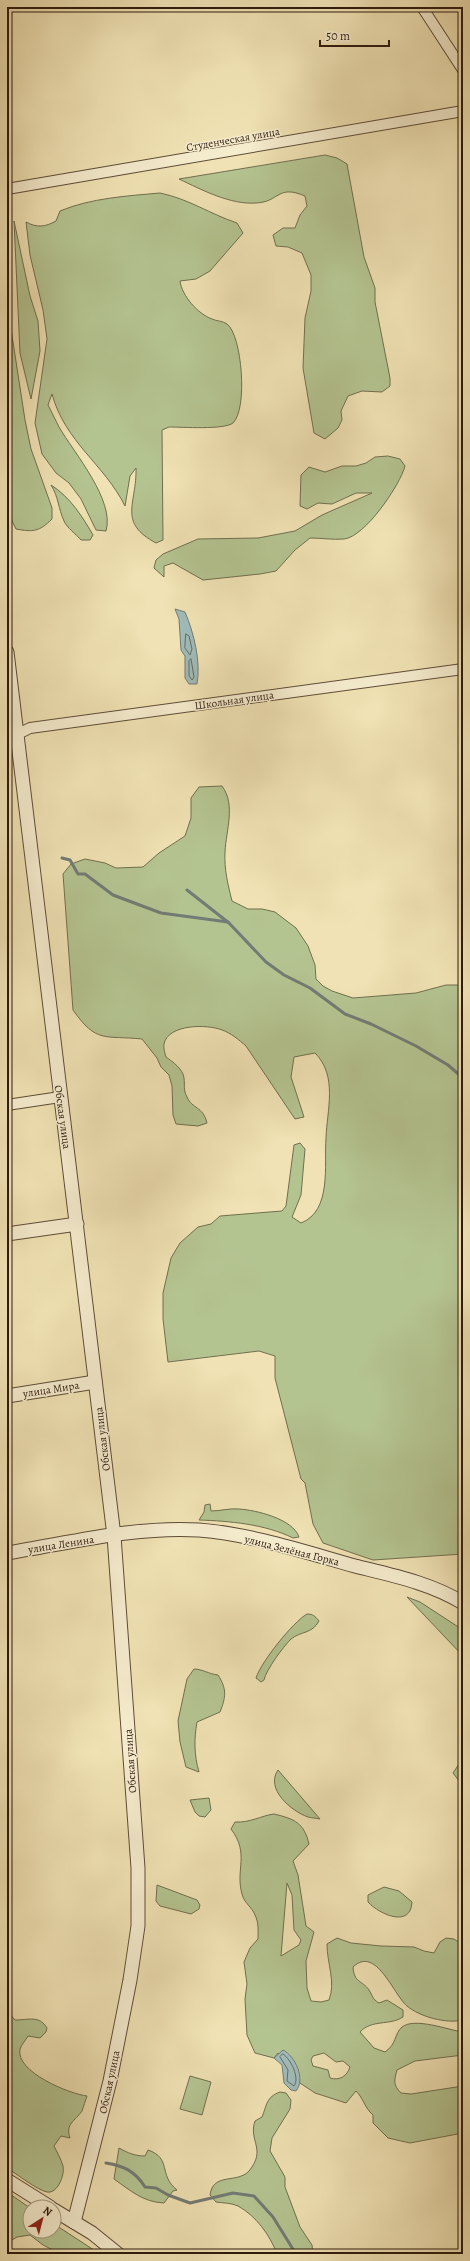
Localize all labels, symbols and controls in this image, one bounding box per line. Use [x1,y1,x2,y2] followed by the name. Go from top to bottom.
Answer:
[320,22,389,48] scale bar
[326,28,350,44] text: 50 m
[185,124,282,155] street label: Студенческая улица
[193,687,276,713] street label: Школьная улица
[51,1084,75,1151] street label: Обская улица
[21,1378,81,1401] street label: улица Мира
[91,1405,114,1472] street label: Обская улица
[242,1531,342,1570] street label: улица Зелёная Горка
[26,1532,96,1557] street label: улица Ленина
[121,1727,140,1794] street label: Обская улица
[95,2048,124,2115] street label: Обская улица
[22,2199,62,2239] north arrow
[40,2203,55,2220] text: N

